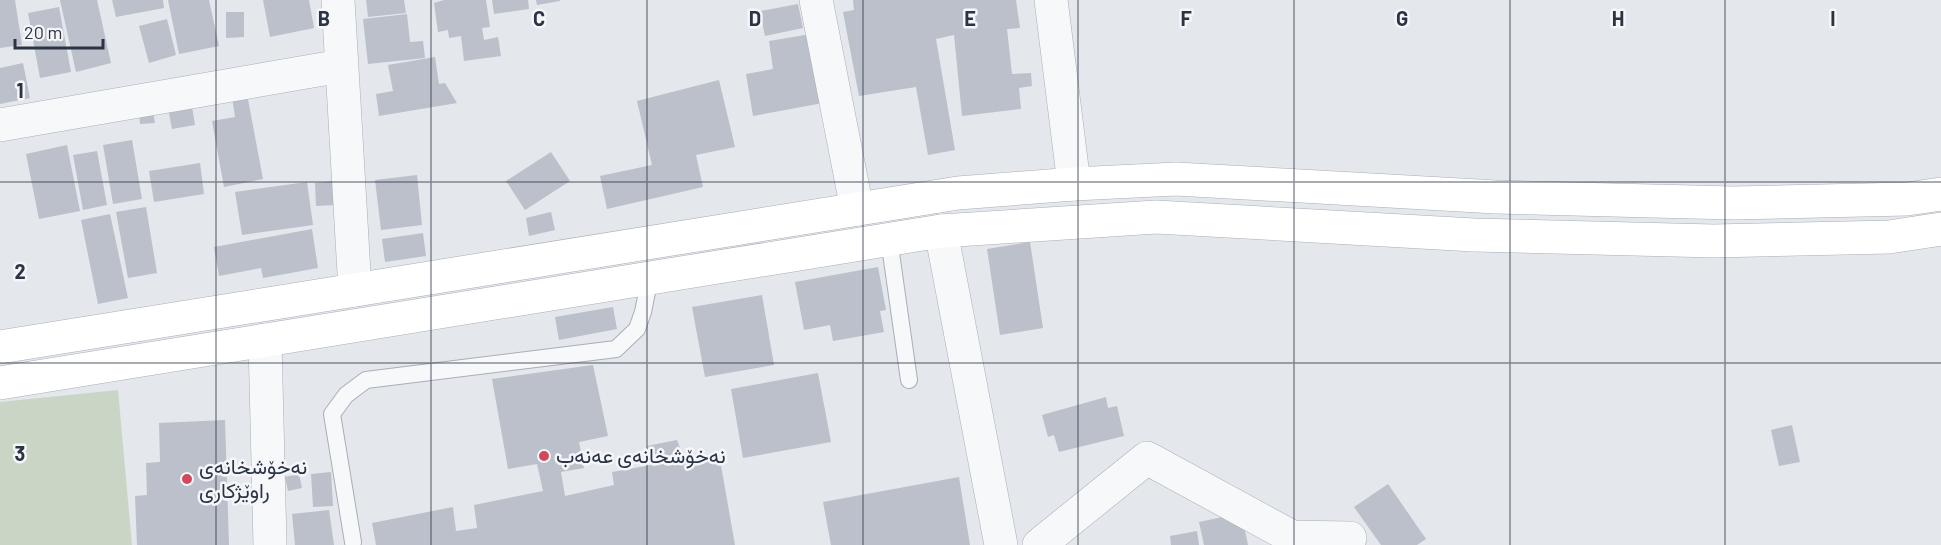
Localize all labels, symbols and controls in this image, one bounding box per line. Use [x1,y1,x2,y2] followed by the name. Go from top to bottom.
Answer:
[318,6,330,30] text: B
[533,6,545,30] text: C
[749,6,761,30] text: D
[964,6,976,30] text: E
[1180,6,1192,30] text: F
[1396,6,1408,30] text: G
[1612,6,1624,30] text: H
[1830,6,1836,30] text: I
[15,12,104,50] scale bar
[24,21,62,43] text: 20 m
[16,78,24,102] text: 1
[14,259,26,283] text: 2
[15,441,25,465] text: 3
[556,442,726,469] place label: نەخۆشخانەی عەنەب
[537,449,551,463] marker: نەخۆشخانەی عەنەب
[199,453,307,504] place label: نەخۆشخانەی راوێژکاری
[180,472,194,486] marker: نەخۆشخانەی راوێژکاری

